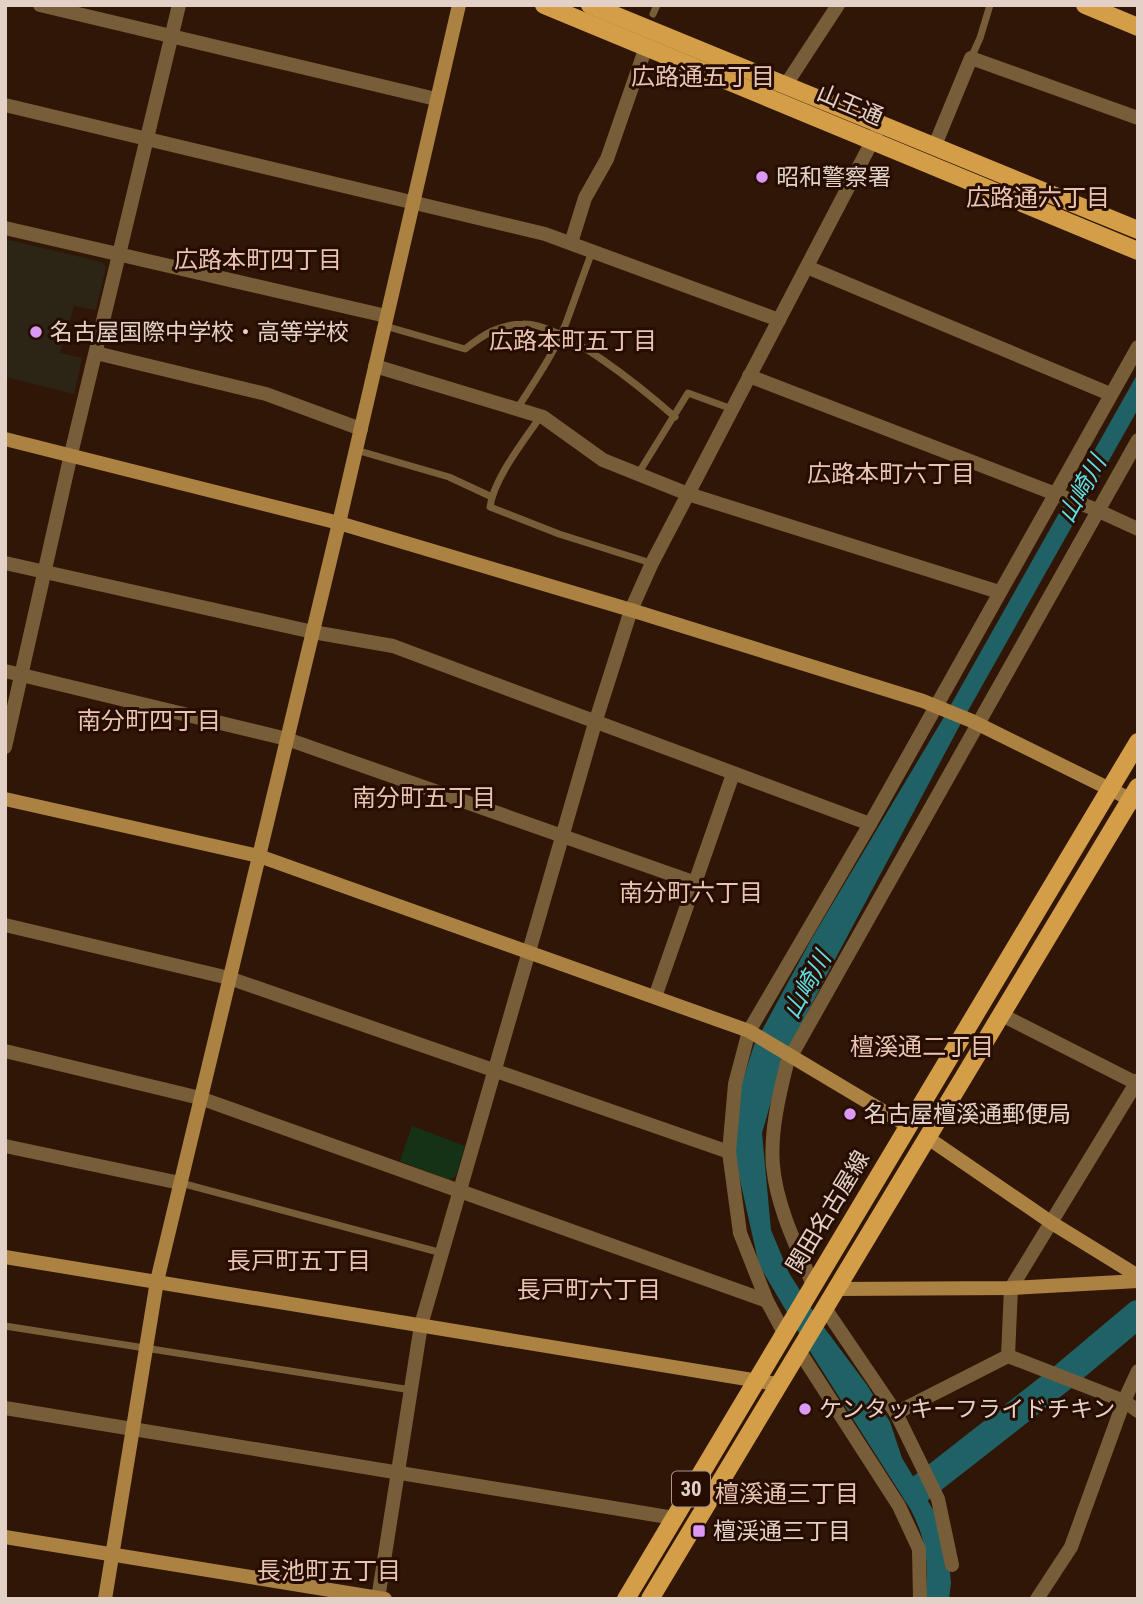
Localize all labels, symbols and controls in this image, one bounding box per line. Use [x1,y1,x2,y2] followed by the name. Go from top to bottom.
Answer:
[631,63,775,91] district label: 広路通五丁目
[813,79,887,131] street label: 山王通
[776,164,891,191] place label: 昭和警察署
[754,169,770,185] marker: 昭和警察署
[966,184,1110,212] district label: 広路通六丁目
[174,246,342,274] district label: 広路本町四丁目
[50,319,349,346] place label: 名古屋国際中学校・高等学校
[28,324,44,340] marker: 名古屋国際中学校・高等学校
[489,327,657,355] district label: 広路本町五丁目
[1052,448,1113,527] water label: 山崎川
[807,460,975,488] district label: 広路本町六丁目
[77,707,221,735] district label: 南分町四丁目
[352,784,496,812] district label: 南分町五丁目
[619,879,763,907] district label: 南分町六丁目
[777,944,838,1023] water label: 山崎川
[850,1033,994,1061] district label: 檀溪通二丁目
[864,1101,1071,1128] place label: 名古屋檀溪通郵便局
[842,1106,858,1122] marker: 名古屋檀溪通郵便局
[781,1146,875,1278] street label: 関田名古屋線
[227,1247,371,1275] district label: 長戸町五丁目
[517,1276,661,1304] district label: 長戸町六丁目
[819,1396,1115,1423] place label: ケンタッキーフライドチキン
[797,1401,813,1417] marker: ケンタッキーフライドチキン
[672,1472,710,1506] road number: 30
[715,1480,859,1508] district label: 檀溪通三丁目
[713,1518,851,1545] place label: 檀渓通三丁目
[691,1523,707,1539] marker: 檀渓通三丁目
[257,1557,401,1585] district label: 長池町五丁目

